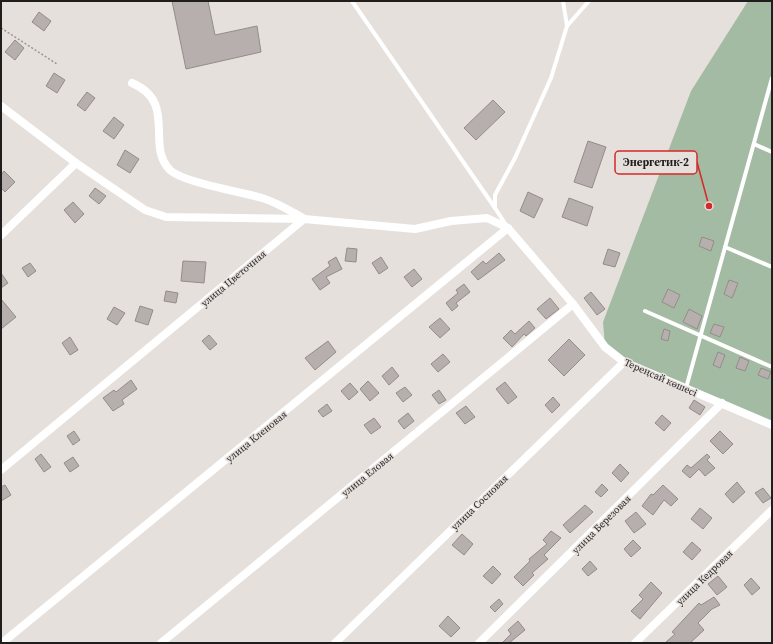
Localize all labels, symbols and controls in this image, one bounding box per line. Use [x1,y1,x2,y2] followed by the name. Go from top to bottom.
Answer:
[615,151,697,174] callout: Энергетик-2
[623,155,689,170] text: Энергетик-2
[198,247,269,310] street label: улица Цветочная
[622,356,699,399] street label: Тереңсай көшесі
[223,408,290,465] street label: улица Кленовая
[339,449,396,499] street label: улица Еловая
[448,472,511,533] street label: улица Сосновая
[569,492,634,557] street label: улица Березовая
[673,547,736,608] street label: улица Кедровая

